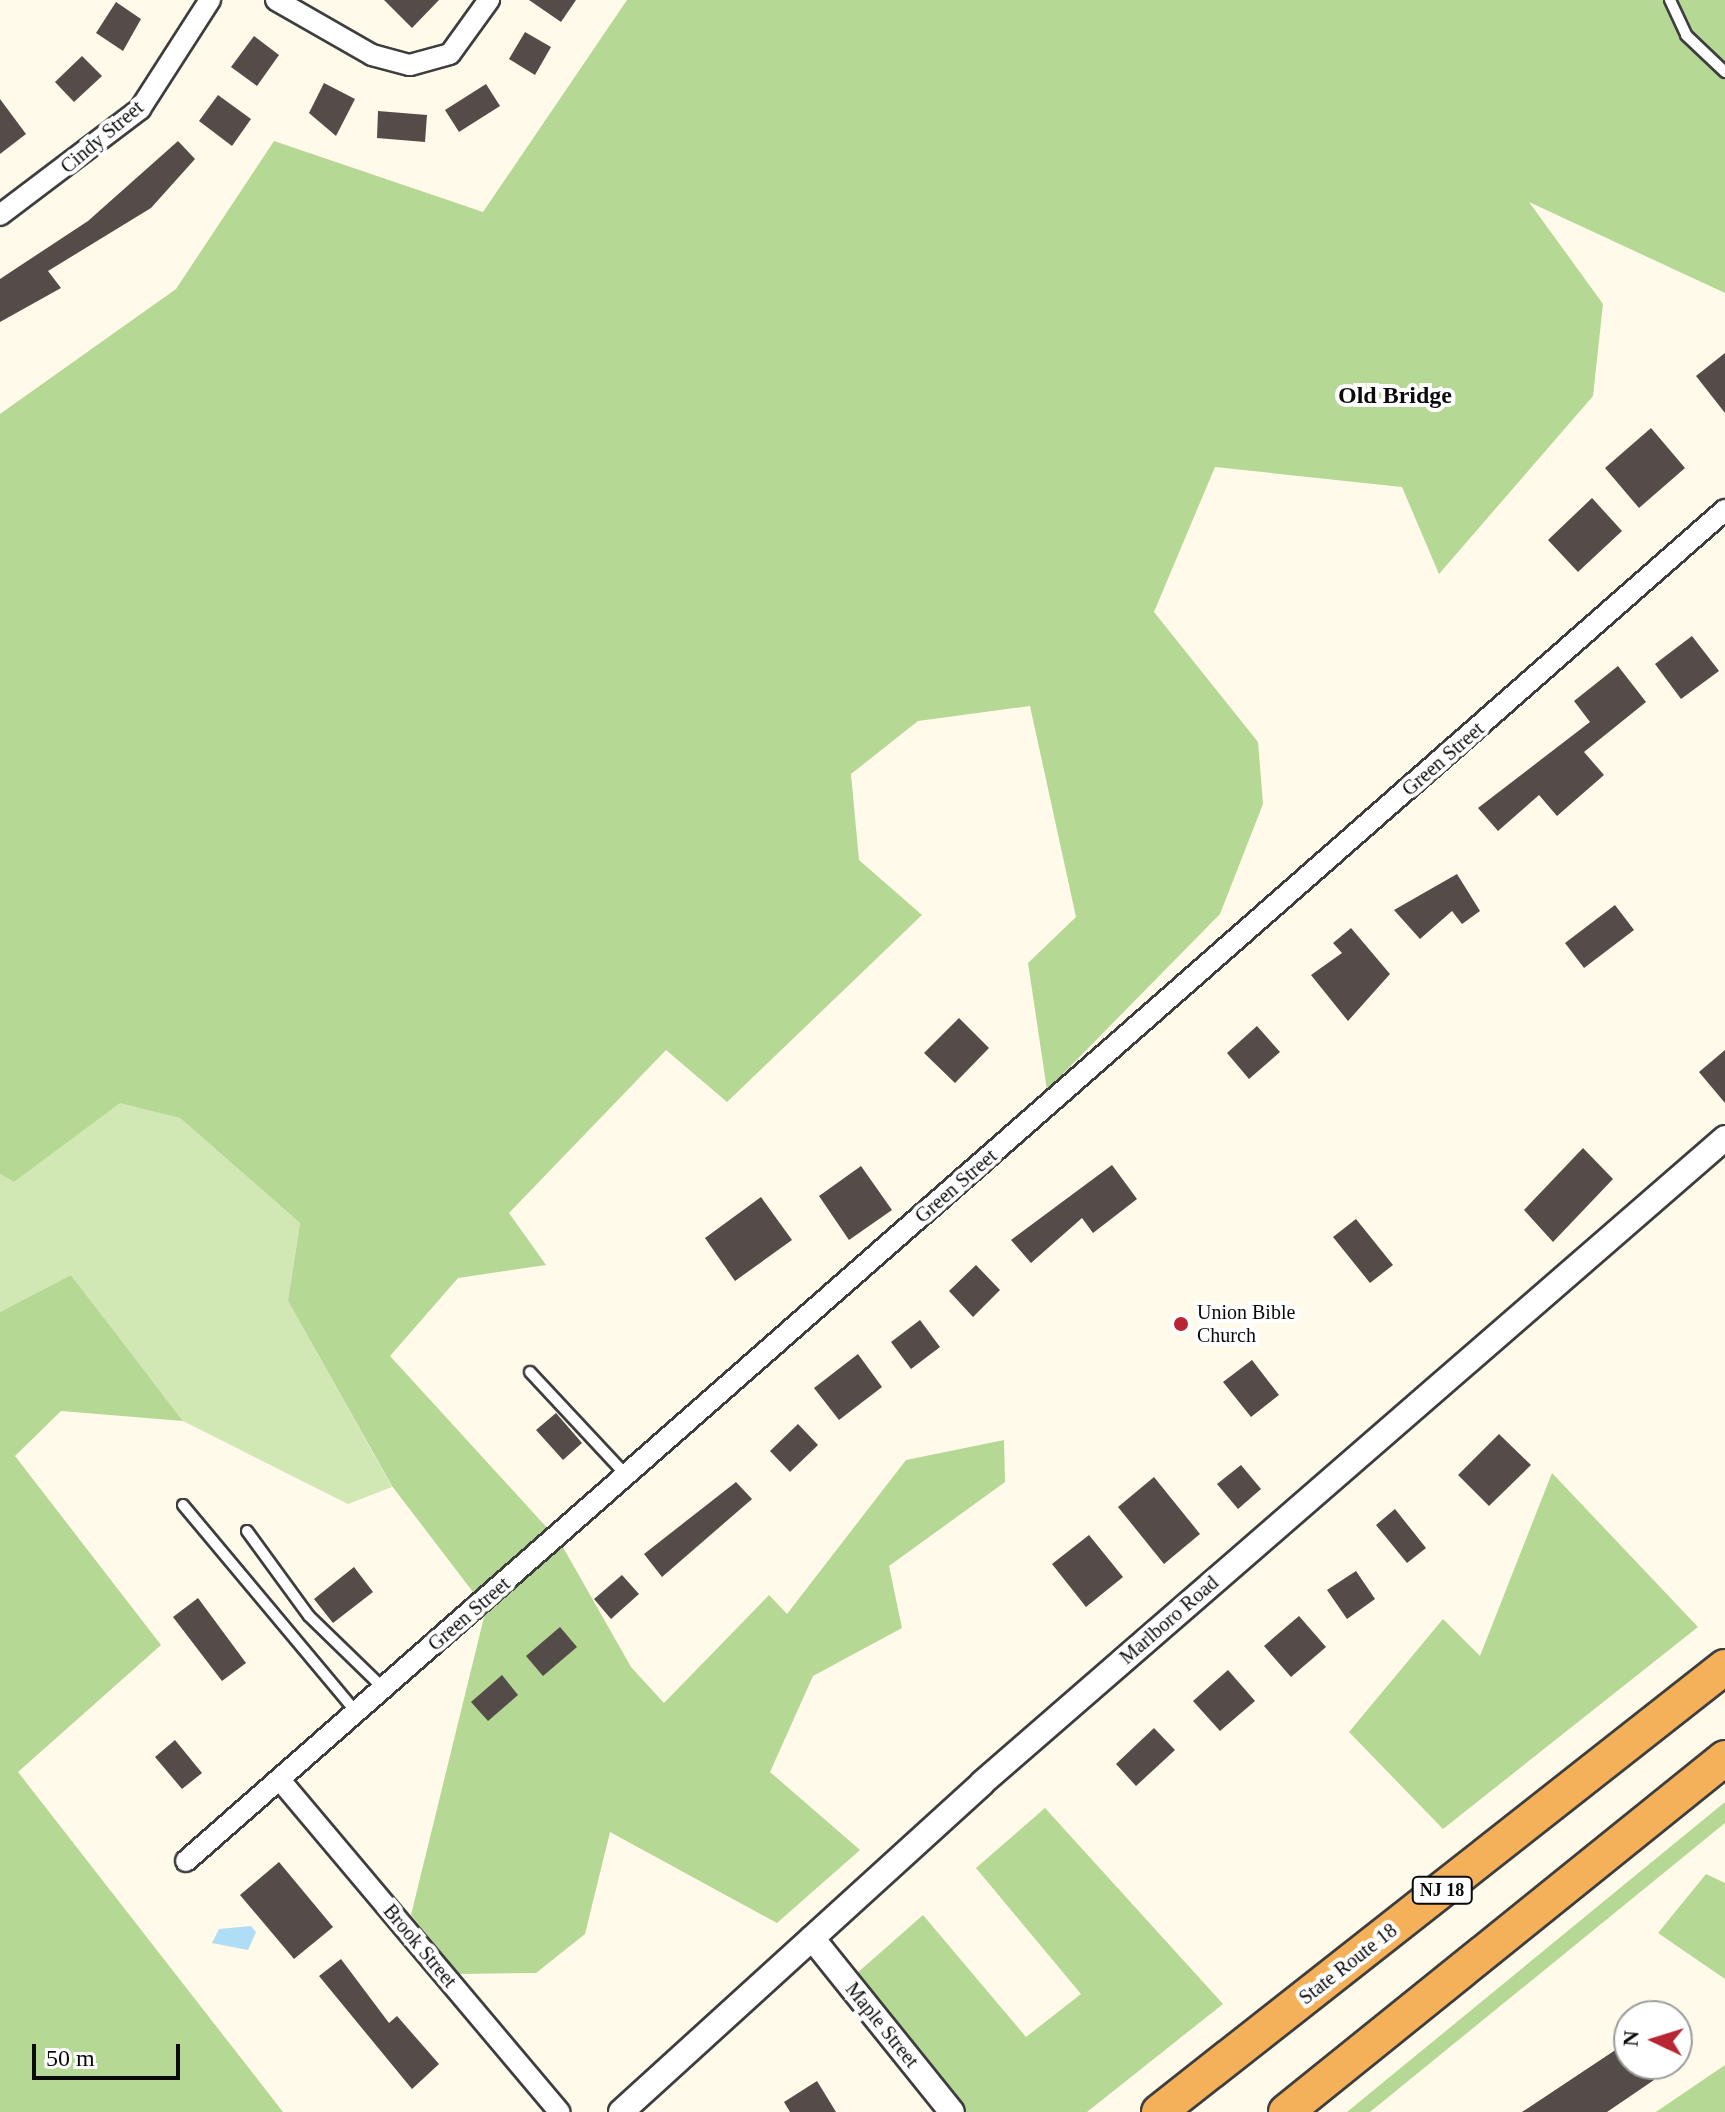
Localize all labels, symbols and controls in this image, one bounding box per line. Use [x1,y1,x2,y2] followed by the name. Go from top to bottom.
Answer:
[56,95,148,179] street label: Cindy Street
[1338,382,1452,410] district label: Old Bridge
[1397,717,1489,801] street label: Green Street
[910,1144,1002,1228] street label: Green Street
[1197,1300,1295,1347] place label: Union Bible Church
[1172,1315,1190,1333] marker: Union Bible Church
[1115,1571,1223,1669] street label: Marlboro Road
[423,1572,515,1656] street label: Green Street
[1410,1876,1474,1904] road number: NJ 18
[378,1899,462,1993] street label: Brook Street
[1294,1918,1402,2010] street label: State Route 18
[840,1978,924,2072] street label: Maple Street
[1613,2000,1693,2080] north arrow
[36,2028,184,2078] scale bar
[1618,2030,1644,2047] text: N
[46,2045,95,2071] text: 50 m

